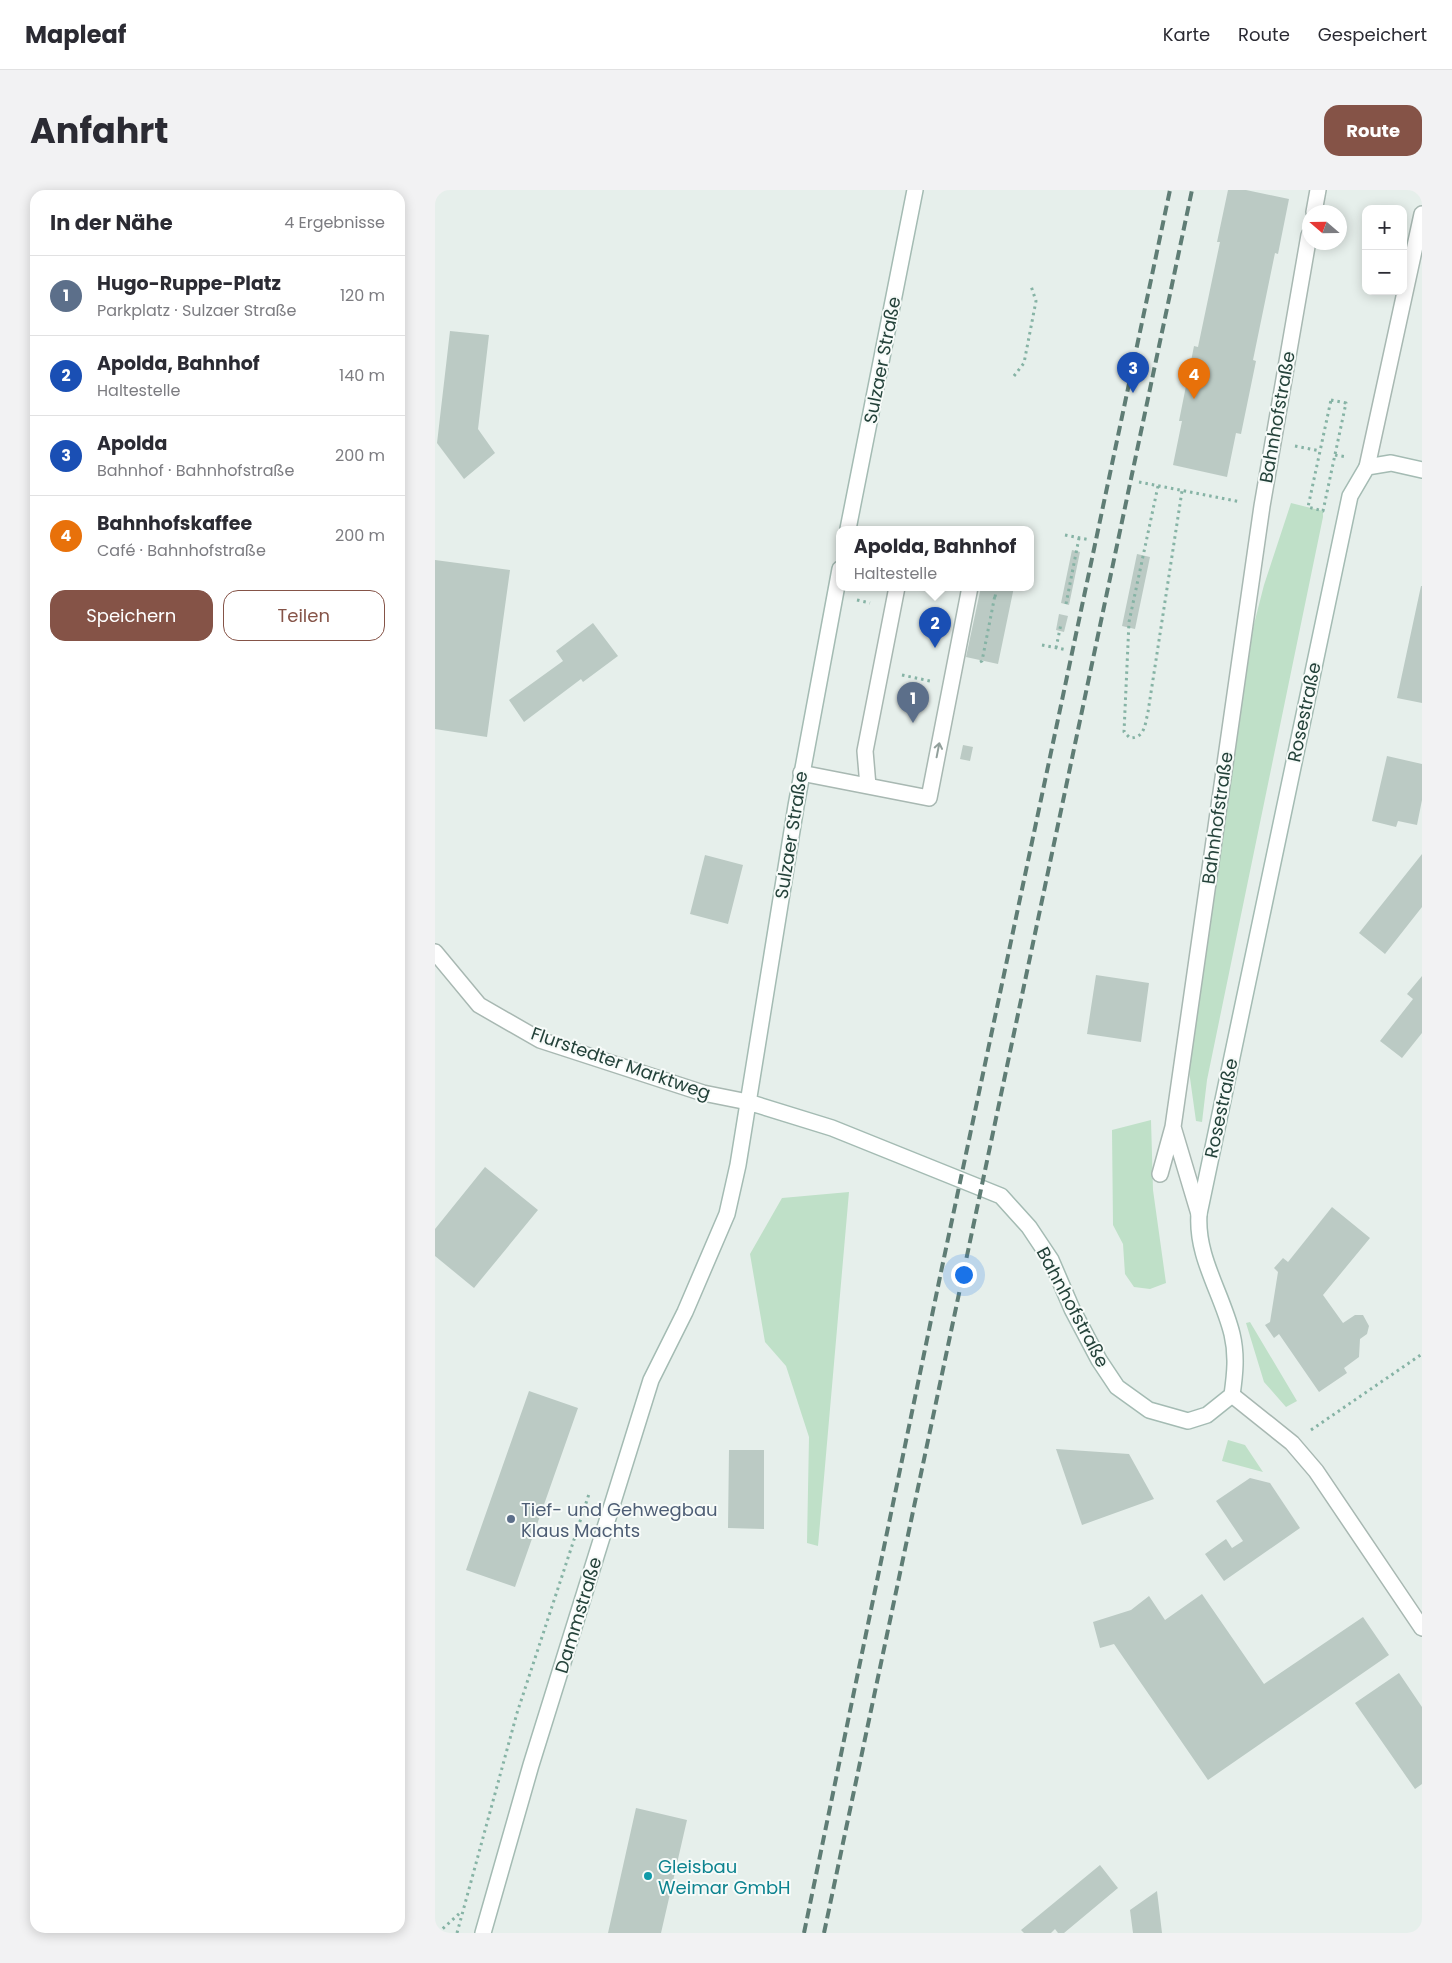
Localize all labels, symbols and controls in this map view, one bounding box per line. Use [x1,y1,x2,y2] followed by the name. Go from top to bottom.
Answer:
[25,18,126,51] text: Mapleaf
[1163,22,1210,47] text: Karte
[1238,22,1290,47] text: Route
[1318,22,1427,47] text: Gespeichert
[1324,105,1422,156] button: Route
[30,106,169,155] text: Anfahrt
[1302,205,1347,250] north arrow
[1362,205,1407,295] map controls
[1362,205,1407,250] button: +
[50,208,173,237] text: In der Nähe
[284,211,385,234] text: 4 Ergebnisse
[1362,250,1407,295] button: −
[97,270,281,297] text: Hugo-Ruppe-Platz
[63,284,69,307] text: 1
[340,284,385,307] text: 120 m
[857,294,907,426] street label: Sulzaer Straße
[97,299,297,322] text: Parkplatz · Sulzaer Straße
[1253,349,1301,485] street label: Bahnhofstraße
[97,350,260,377] text: Apolda, Bahnhof
[1117,352,1149,393] pin: 3
[1178,358,1210,399] pin: 4
[61,364,71,387] text: 2
[339,364,385,387] text: 140 m
[97,379,180,402] text: Haltestelle
[97,430,167,457] text: Apolda
[61,444,71,467] text: 3
[335,444,385,467] text: 200 m
[97,459,294,482] text: Bahnhof · Bahnhofstraße
[97,510,252,537] text: Bahnhofskaffee
[61,524,71,547] text: 4
[335,524,385,547] text: 200 m
[836,526,1034,591] popup
[854,533,1016,560] text: Apolda, Bahnhof
[97,539,266,562] text: Café · Bahnhofstraße
[854,562,937,585] text: Haltestelle
[50,590,213,641] button: Speichern
[223,590,385,641] button: Teilen
[919,607,951,648] pin: 2
[1281,660,1327,764] street label: Rosestraße
[897,682,929,723] pin: 1
[934,743,944,759] one-way arrow
[1195,750,1239,886] street label: Bahnhofstraße
[769,769,813,901] street label: Sulzaer Straße
[528,1020,714,1106] street label: Flurstedter Marktweg
[1198,1056,1244,1160] street label: Rosestraße
[1031,1242,1115,1372] street label: Bahnhofstraße
[951,1262,977,1288] your location
[521,1497,718,1543] place label: Tief- und Gehwegbau Klaus Machts
[505,1513,517,1525] marker: Tief- und Gehwegbau Klaus Machts
[548,1554,608,1676] street label: Dammstraße
[658,1854,791,1900] place label: Gleisbau Weimar GmbH
[642,1870,654,1882] marker: Gleisbau Weimar GmbH

